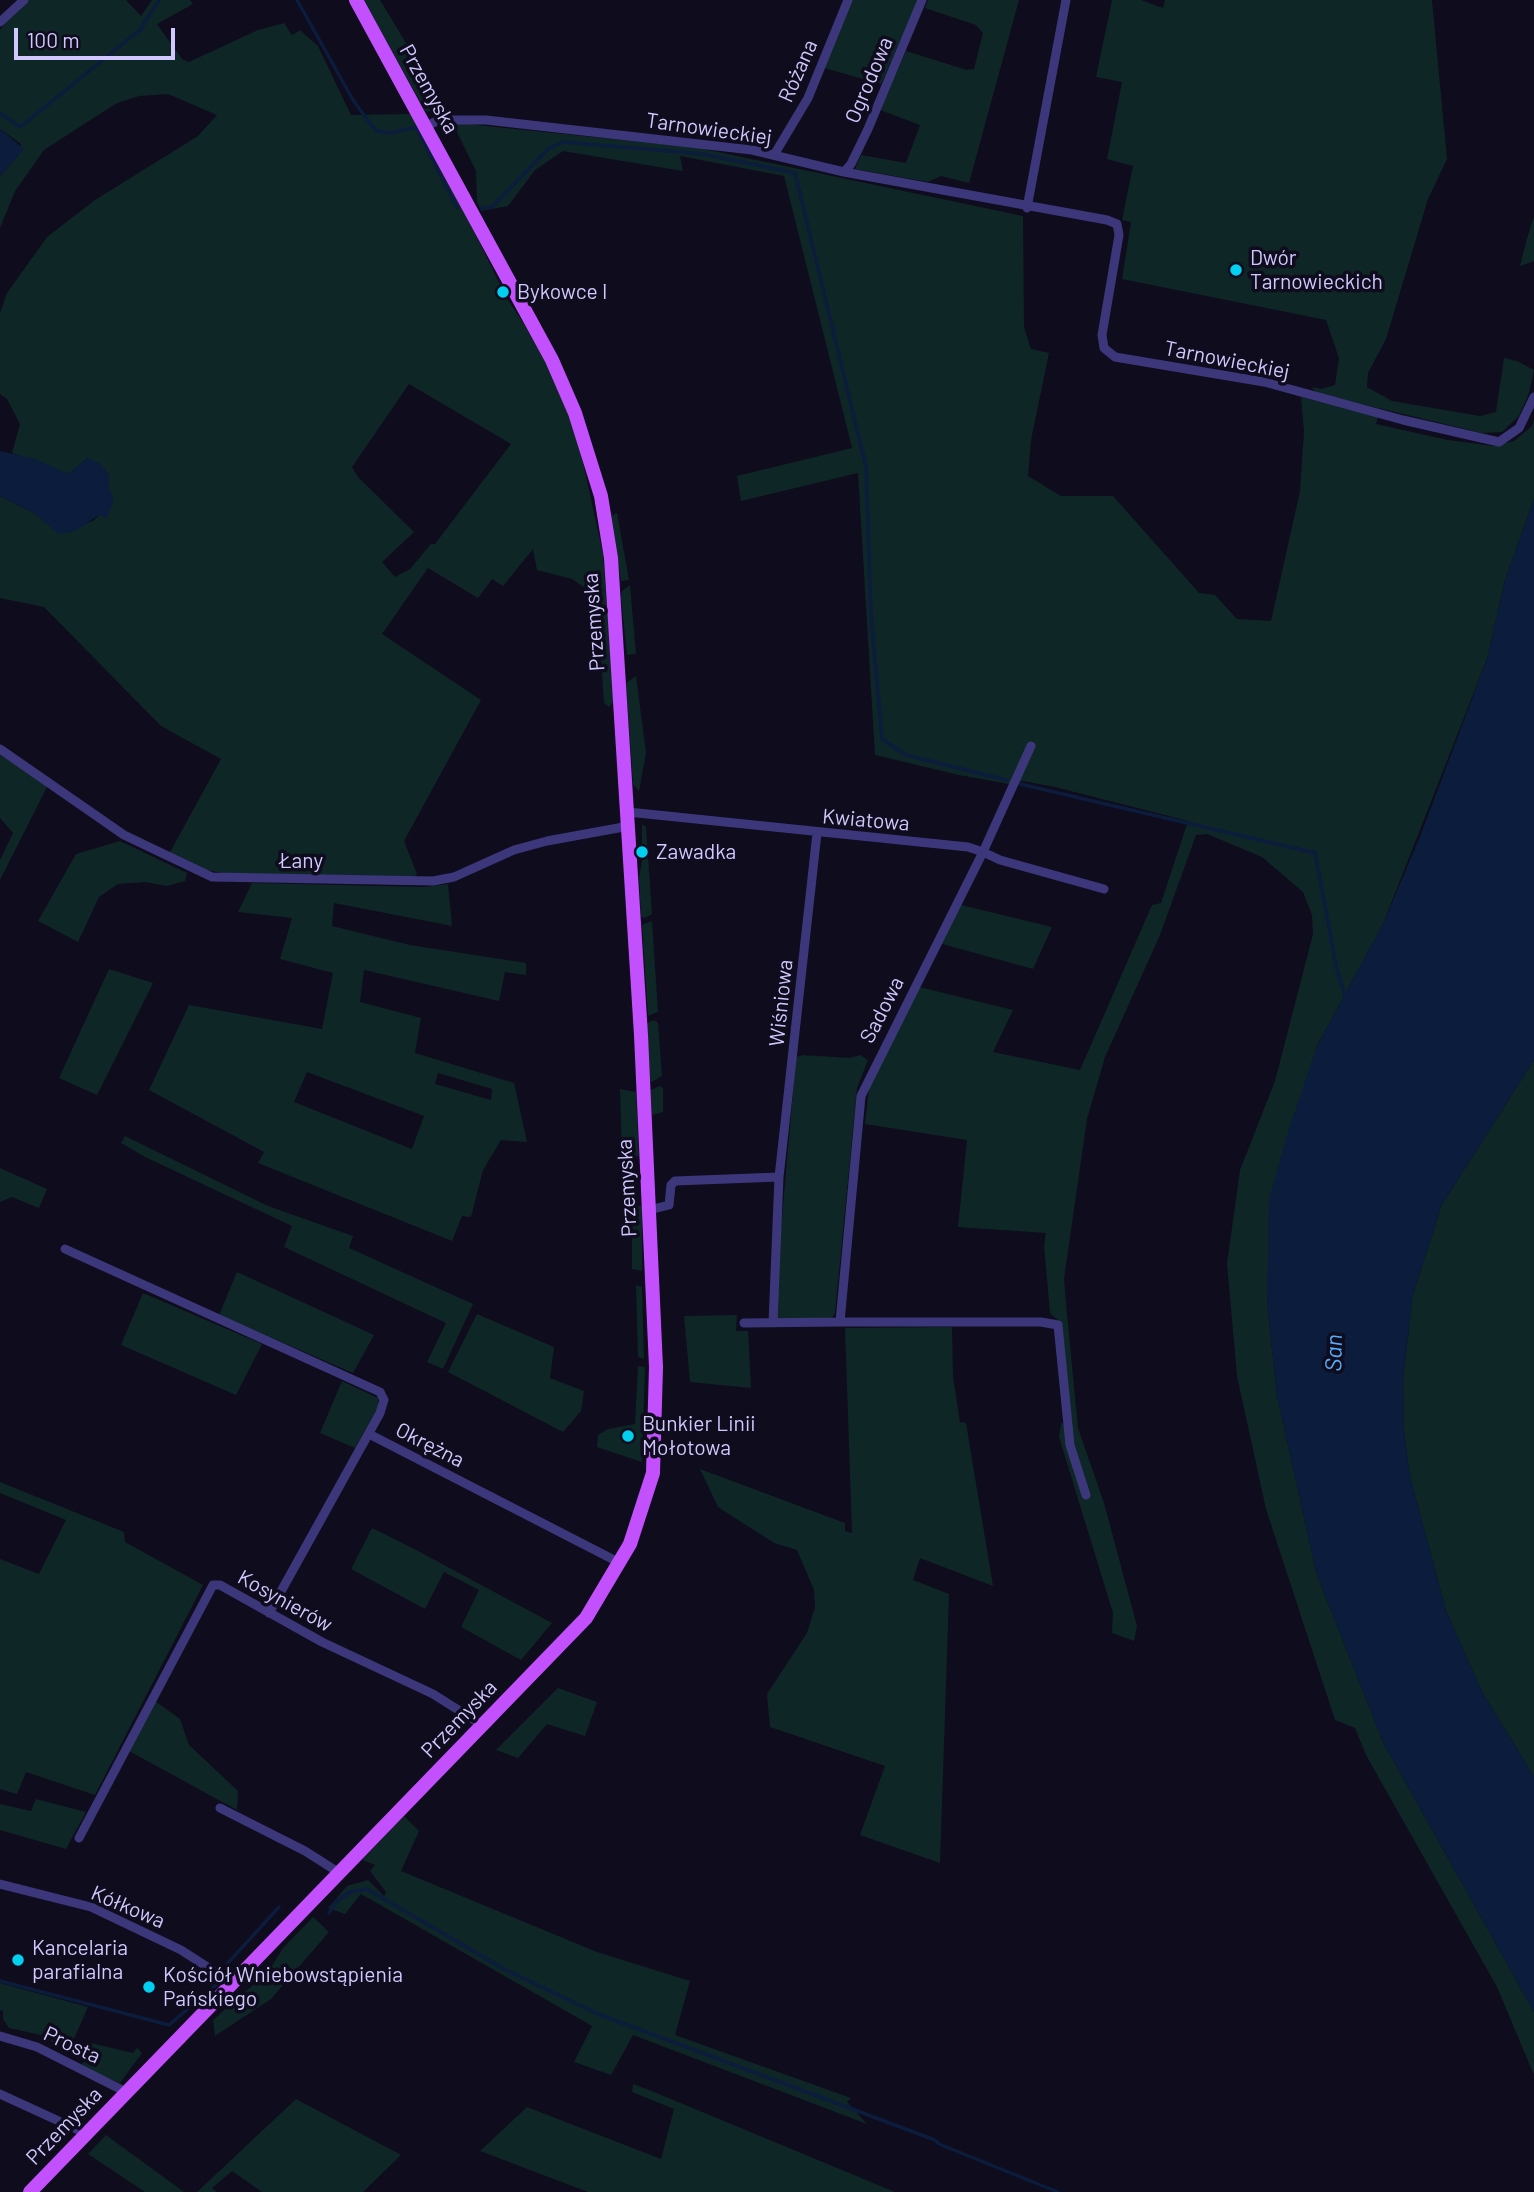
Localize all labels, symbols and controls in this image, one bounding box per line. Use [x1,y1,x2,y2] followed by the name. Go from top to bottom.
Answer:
[18,14,178,58] scale bar
[27,27,80,52] text: 100 m
[840,33,898,127] street label: Ogrodowa
[773,36,823,106] street label: Różana
[394,40,464,138] street label: Przemyska
[644,108,774,150] street label: Tarnowieckiej
[1250,245,1383,295] place label: Dwór Tarnowieckich
[1228,262,1244,278] marker: Dwór Tarnowieckich
[517,279,607,305] place label: Bykowce I
[495,284,511,300] marker: Bykowce I
[1162,336,1292,384] street label: Tarnowieckiej
[578,572,610,672] street label: Przemyska
[821,804,911,836] street label: Kwiatowa
[656,839,736,865] place label: Zawadka
[634,844,650,860] marker: Zawadka
[279,848,323,874] street label: Łany
[764,958,798,1048] street label: Wiśniowa
[855,973,909,1047] street label: Sadowa
[612,1138,642,1238] street label: Przemyska
[1320,1334,1348,1372] water label: San
[642,1411,756,1461] place label: Bunkier Linii Mołotowa
[391,1417,469,1473] street label: Okrężna
[620,1428,636,1444] marker: Bunkier Linii Mołotowa
[233,1565,337,1637] street label: Kosynierów
[416,1675,502,1763] street label: Przemyska
[87,1880,169,1934] street label: Kółkowa
[32,1935,128,1985] place label: Kancelaria parafialna
[10,1952,26,1968] marker: Kancelaria parafialna
[163,1962,403,2012] place label: Kościół Wniebowstąpienia Pańskiego
[141,1979,157,1995] marker: Kościół Wniebowstąpienia Pańskiego
[40,2021,104,2069] street label: Prosta
[21,2082,107,2170] street label: Przemyska

